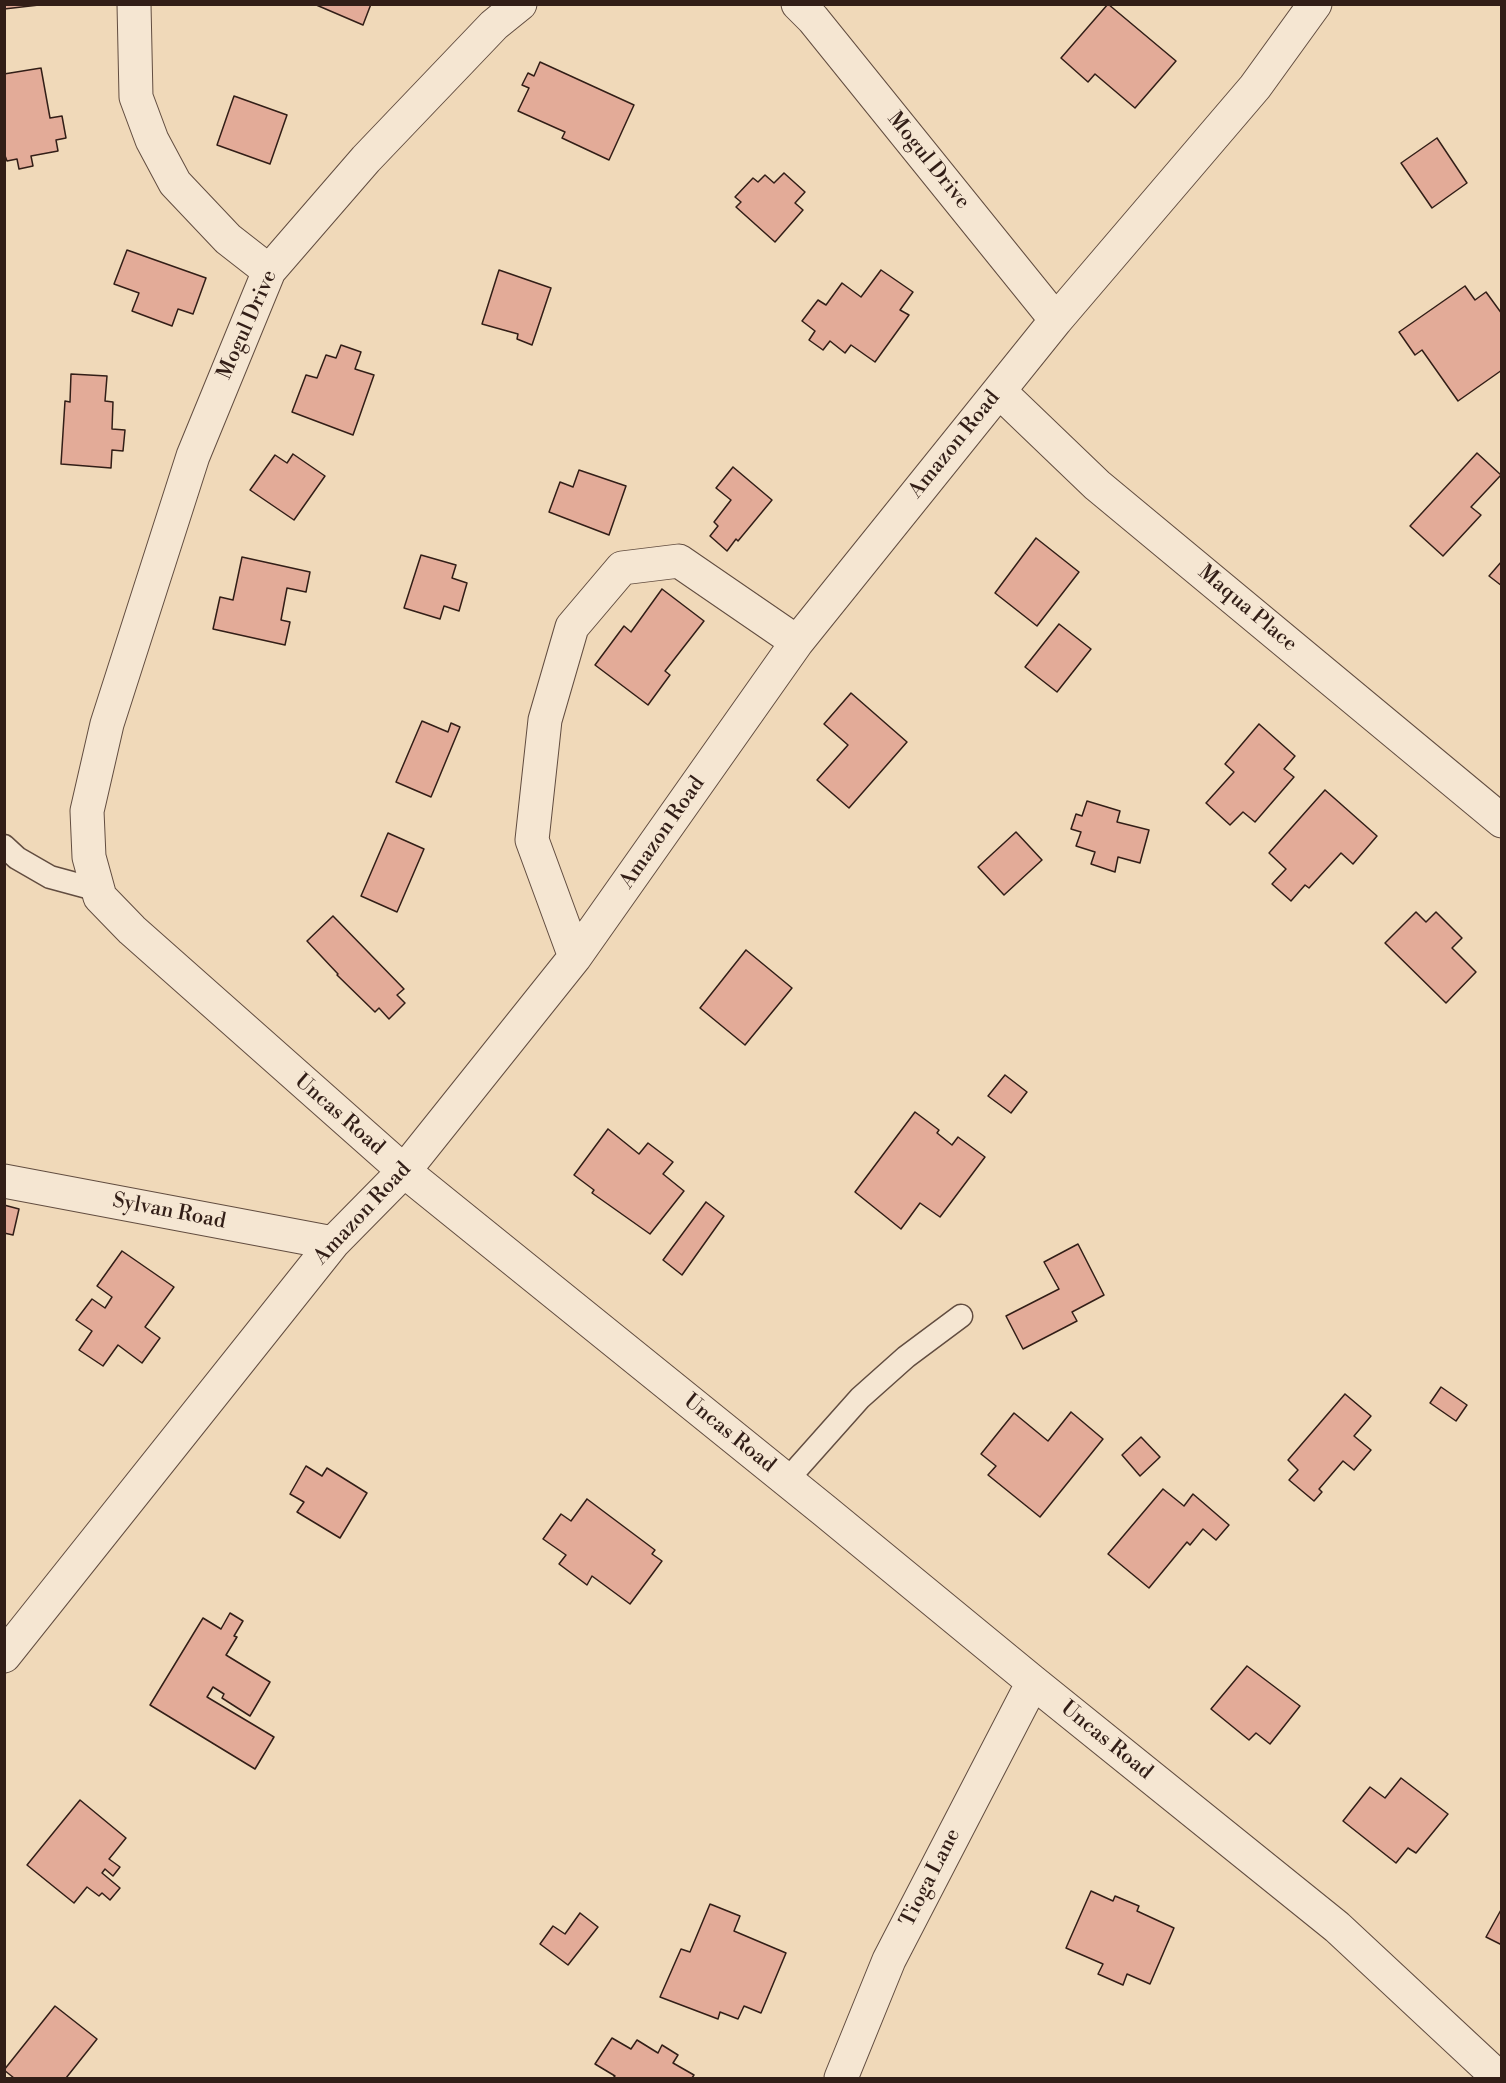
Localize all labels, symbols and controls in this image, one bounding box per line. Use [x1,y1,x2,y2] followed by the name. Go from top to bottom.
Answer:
[881,108,975,214] street label: Mogul Drive
[213,266,283,384] street label: Mogul Drive
[904,386,1006,504] street label: Amazon Road
[1192,560,1302,658] street label: Maqua Place
[615,772,711,894] street label: Amazon Road
[289,1069,389,1161] street label: Uncas Road
[309,1158,417,1270] street label: Amazon Road
[110,1189,228,1235] street label: Sylvan Road
[678,1389,780,1479] street label: Uncas Road
[1055,1696,1157,1786] street label: Uncas Road
[896,1825,966,1931] street label: Tioga Lane

